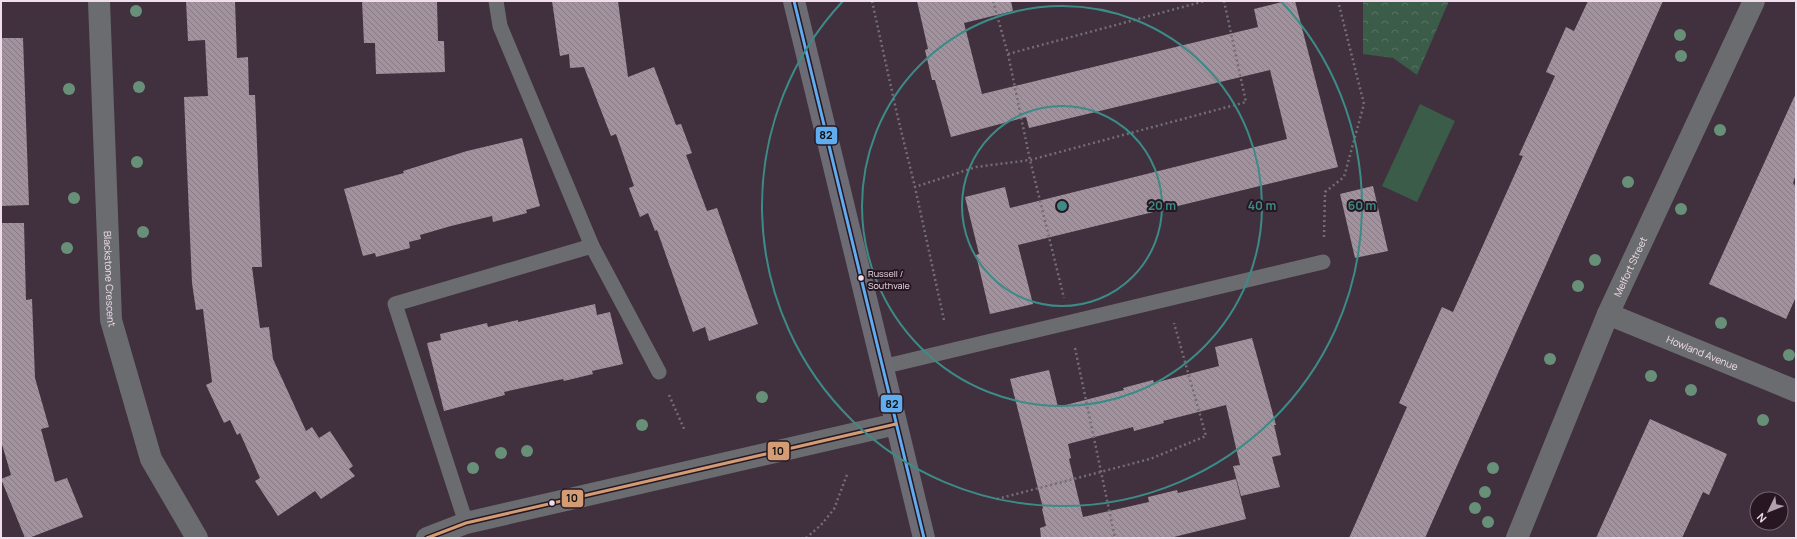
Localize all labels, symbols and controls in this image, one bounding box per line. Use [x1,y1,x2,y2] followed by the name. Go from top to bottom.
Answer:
[815,126,838,145] line badge: 82
[819,127,833,142] text: 82
[1148,197,1176,214] text: 20 m
[1248,197,1276,214] text: 40 m
[1348,197,1376,214] text: 60 m
[1055,199,1069,213] centre of rings
[101,231,120,329] street label: Blackstone Crescent
[1610,234,1650,299] street label: Melfort Street
[868,267,910,292] place label: Russell / Southvale
[856,273,866,283] marker: Russell / Southvale
[1664,332,1740,374] street label: Howland Avenue
[880,394,903,413] line badge: 82
[885,396,899,411] text: 82
[767,441,790,461] line badge: 10
[772,443,784,458] text: 10
[561,489,584,508] line badge: 10
[566,490,578,505] text: 10
[1749,491,1789,531] north arrow
[547,498,557,508] unlabelled marker
[1753,510,1770,526] text: N

